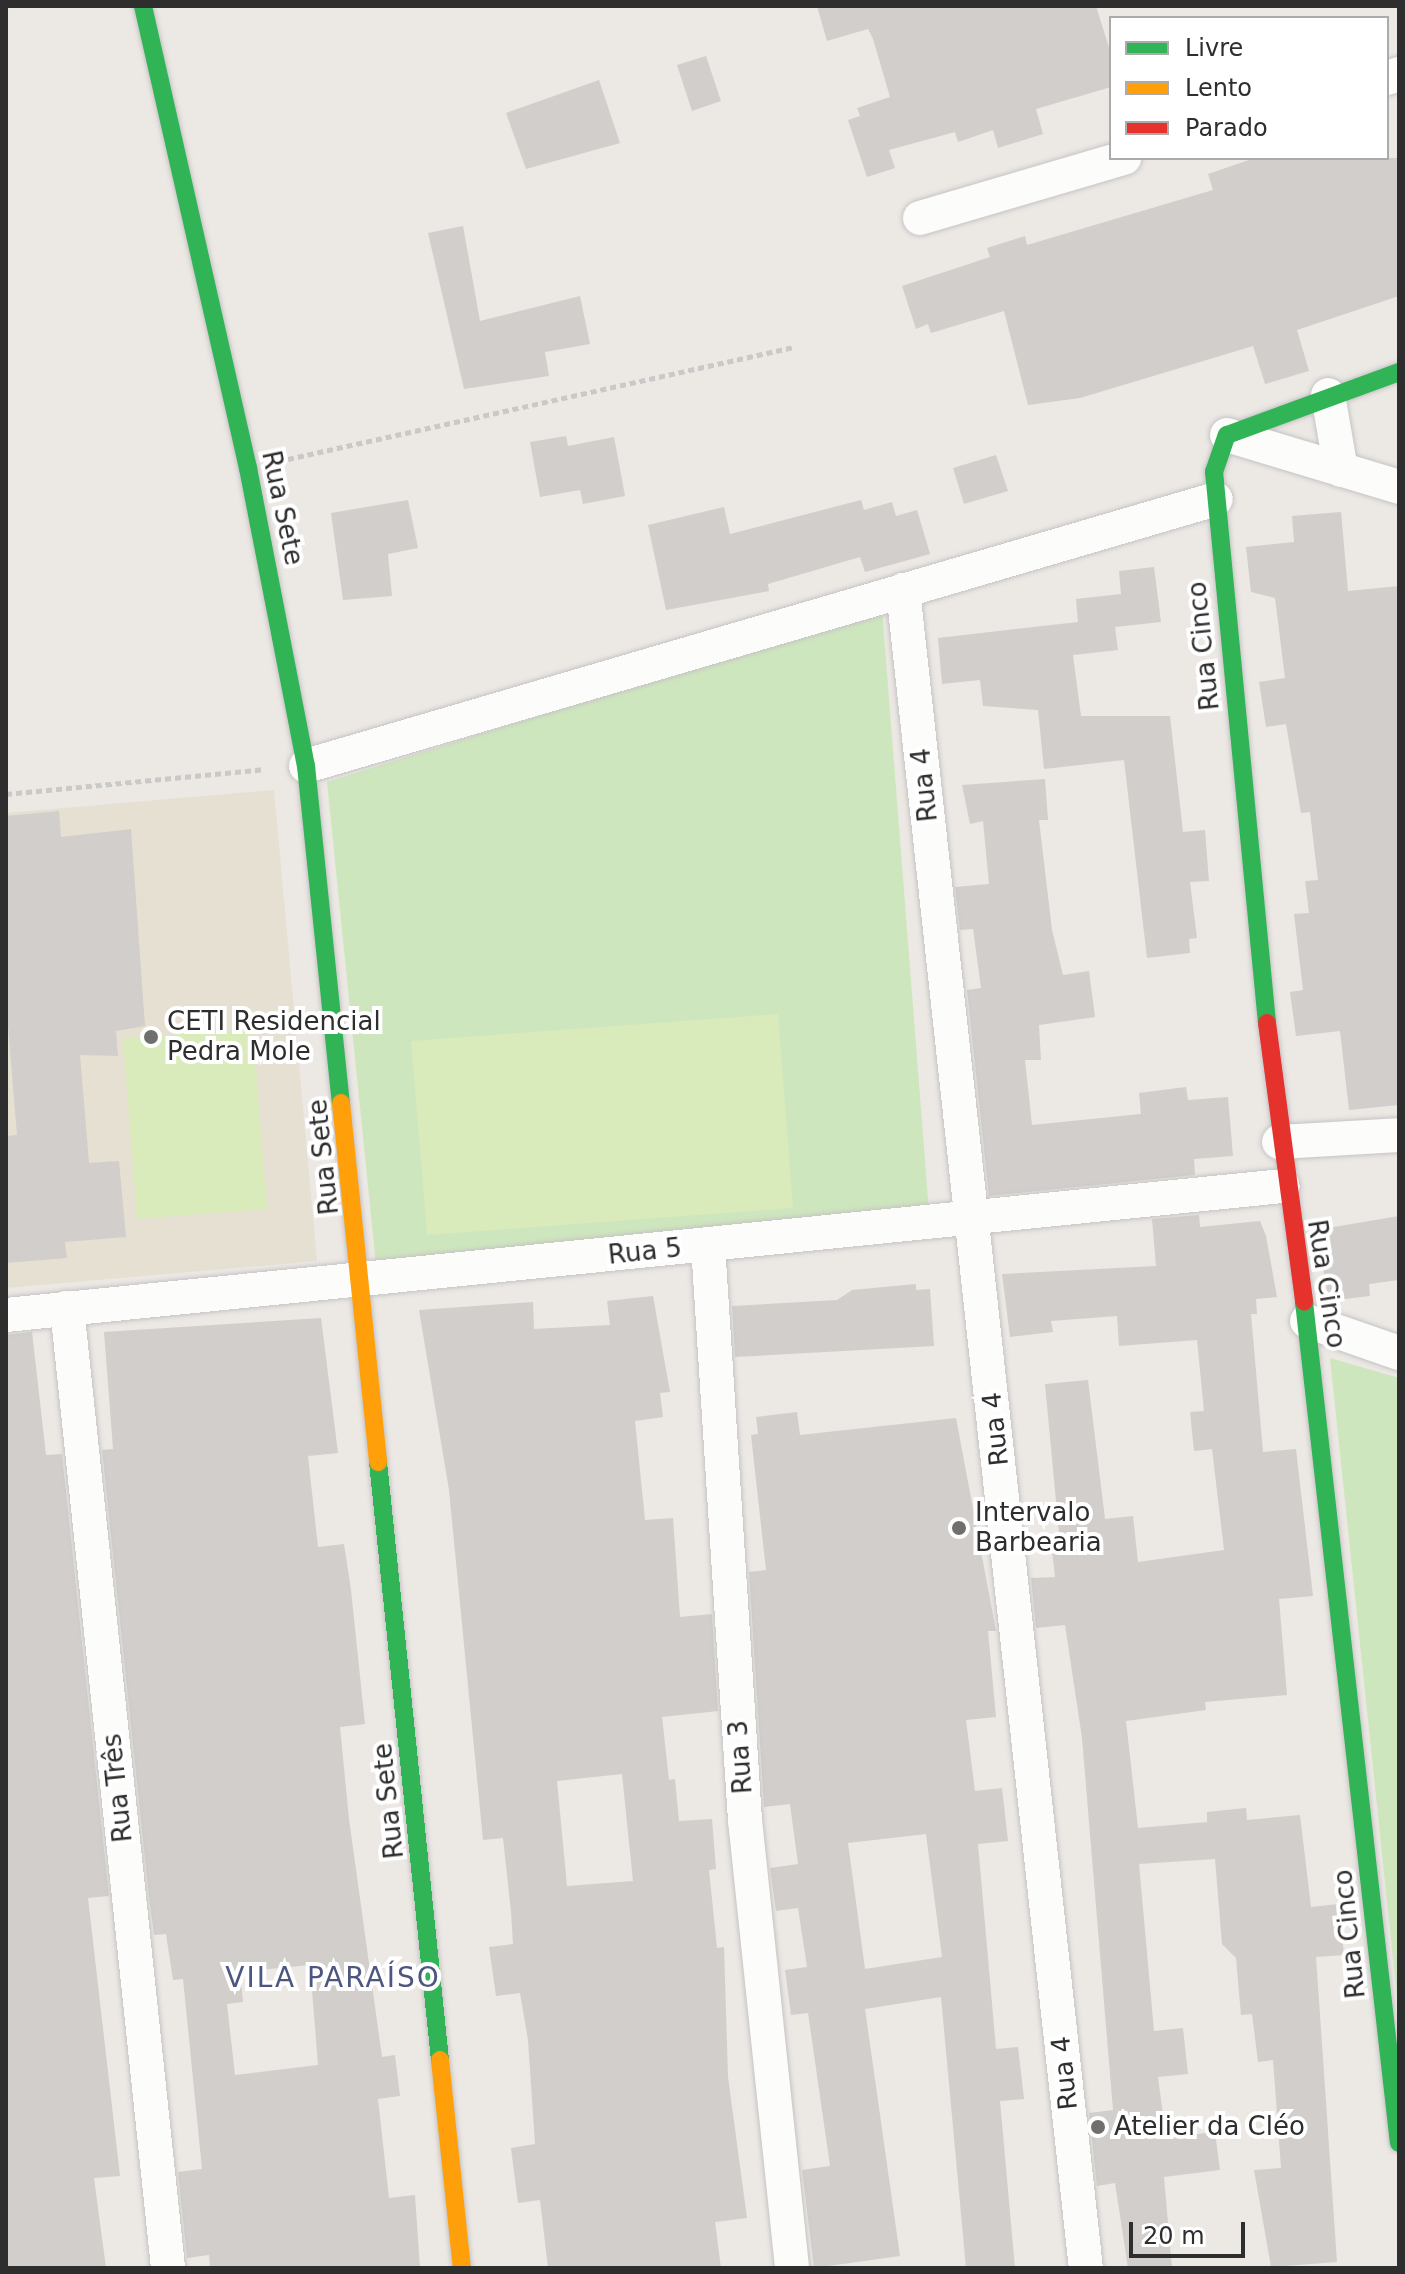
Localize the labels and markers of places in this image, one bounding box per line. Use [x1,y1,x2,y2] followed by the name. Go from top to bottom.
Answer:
[167,1006,381,1068] place label: CETI Residencial Pedra Mole
[142,1028,160,1046] marker: CETI Residencial Pedra Mole
[975,1497,1102,1558] place label: Intervalo Barbearia
[950,1519,968,1537] marker: Intervalo Barbearia
[1114,2111,1305,2143] place label: Atelier da Cléo
[1089,2118,1107,2136] marker: Atelier da Cléo

